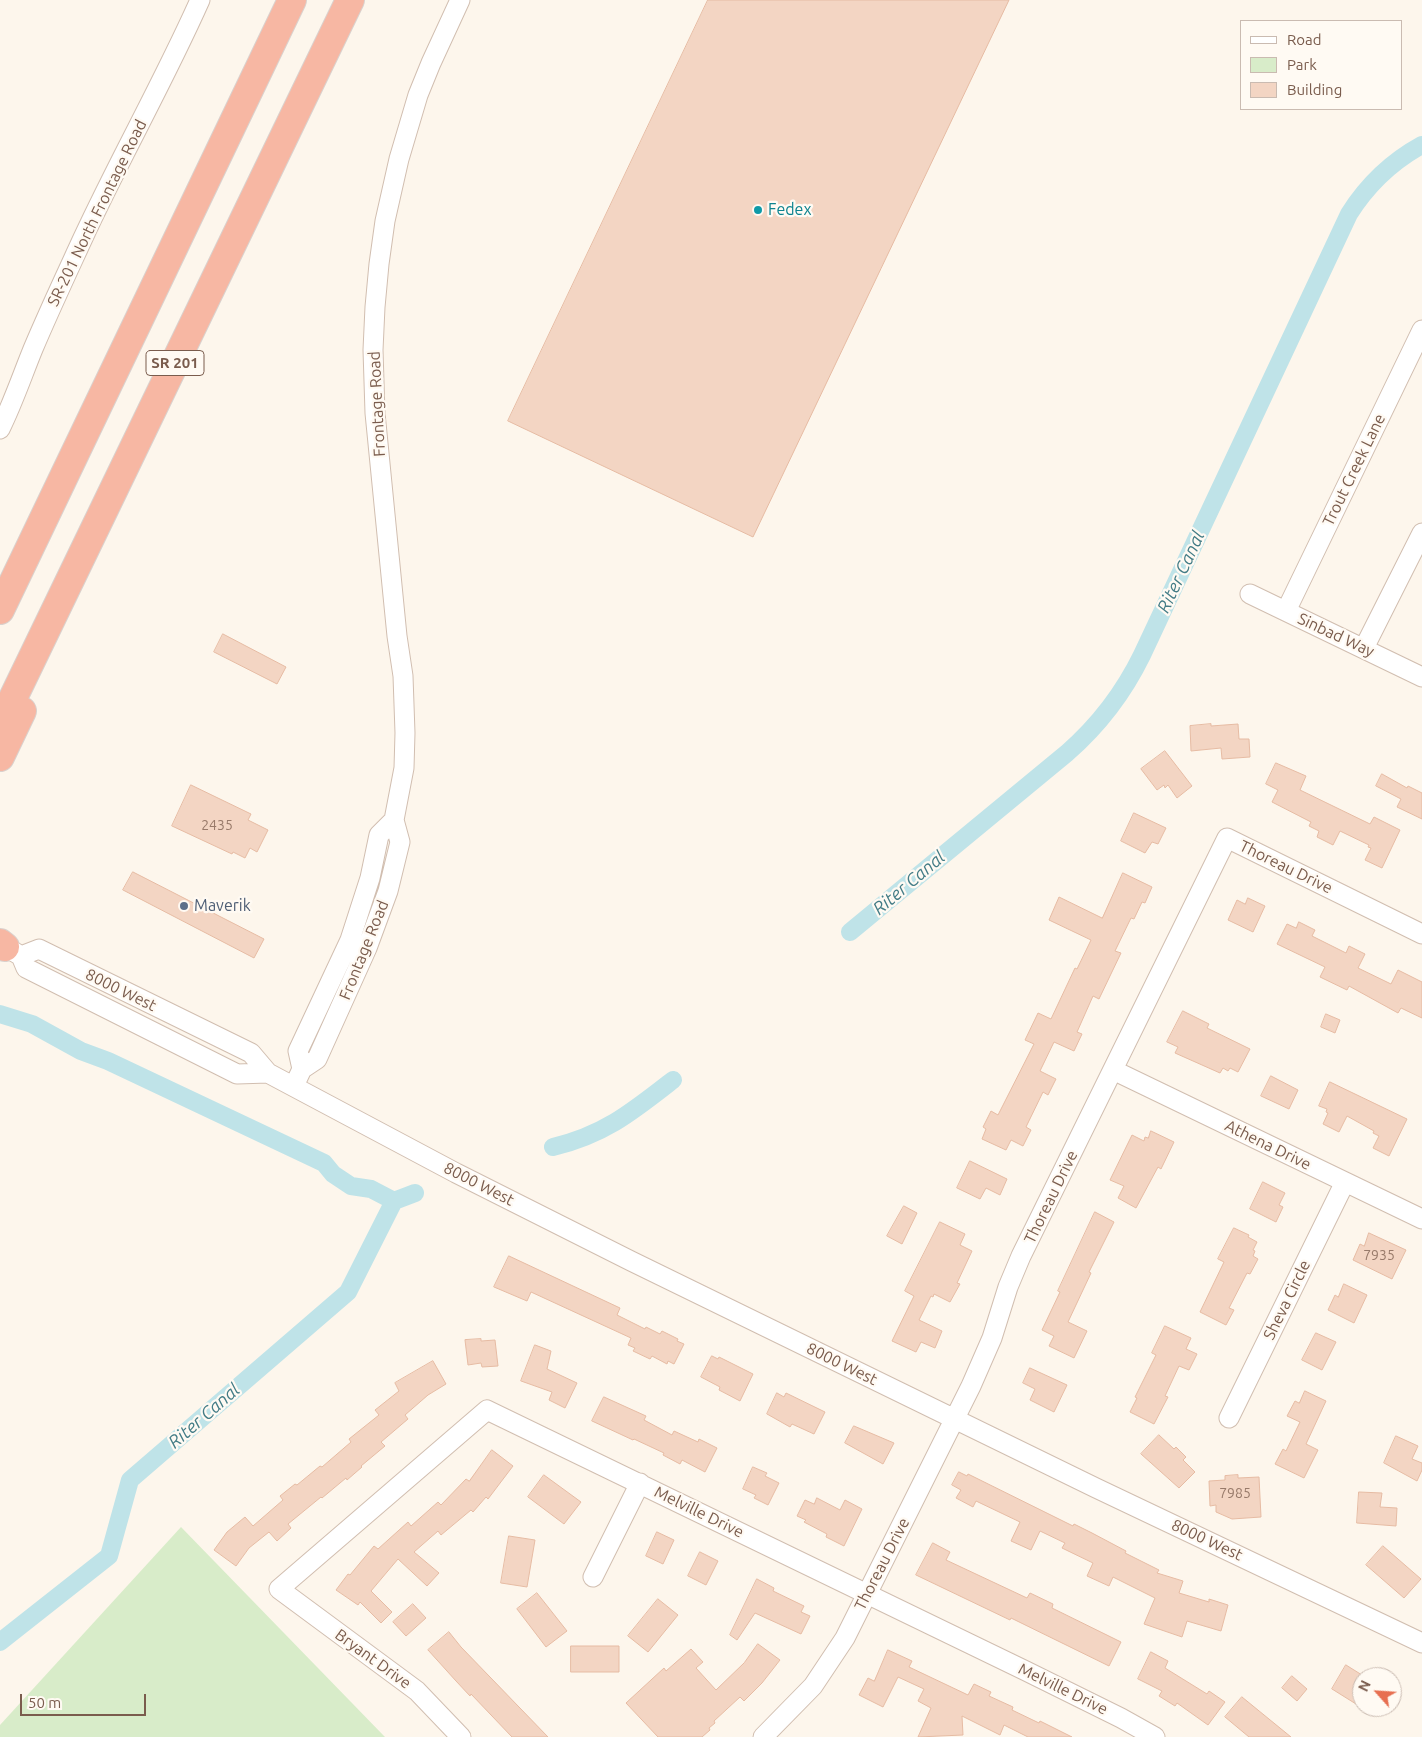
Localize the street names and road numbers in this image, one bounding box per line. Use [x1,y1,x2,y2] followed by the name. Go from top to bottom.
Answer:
[43,116,151,310] street label: SR-201 North Frontage Road
[146,350,204,376] road number: SR 201
[365,351,389,457] street label: Frontage Road
[1319,411,1389,529] street label: Trout Creek Lane
[1295,609,1377,661] street label: Sinbad Way
[1236,836,1336,898] street label: Thoreau Drive
[335,897,393,1003] street label: Frontage Road
[82,965,160,1015] street label: 8000 West
[1222,1116,1314,1174] street label: Athena Drive
[1020,1147,1082,1247] street label: Thoreau Drive
[441,1158,517,1210] street label: 8000 West
[1259,1257,1315,1343] street label: Sheva Circle
[803,1339,881,1389] street label: 8000 West
[651,1482,747,1542] street label: Melville Drive
[850,1515,914,1613] street label: Thoreau Drive
[1168,1515,1246,1565] street label: 8000 West
[331,1625,415,1693] street label: Bryant Drive
[1015,1659,1111,1719] street label: Melville Drive

